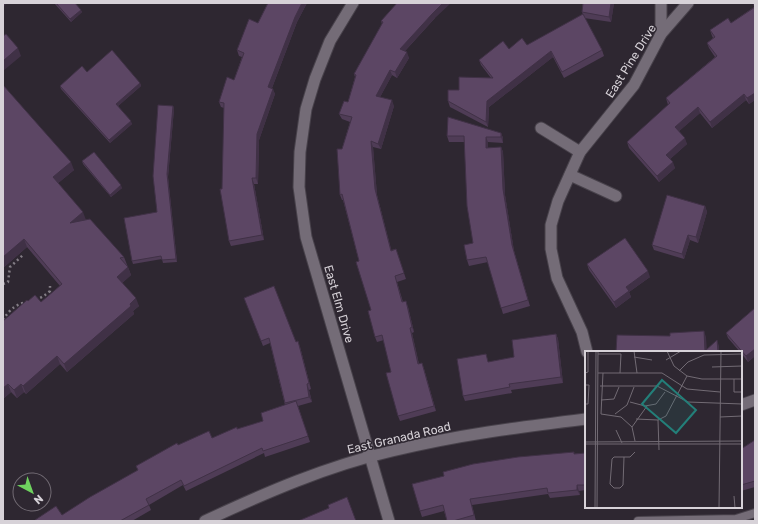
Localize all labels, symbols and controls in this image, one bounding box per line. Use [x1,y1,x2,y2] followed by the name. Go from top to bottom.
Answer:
[603,21,659,100] street label: East Pine Drive
[321,263,357,345] street label: East Elm Drive
[585,351,742,508] inset map
[346,419,452,457] street label: East Granada Road
[12,472,52,512] north arrow
[31,492,45,507] text: N

